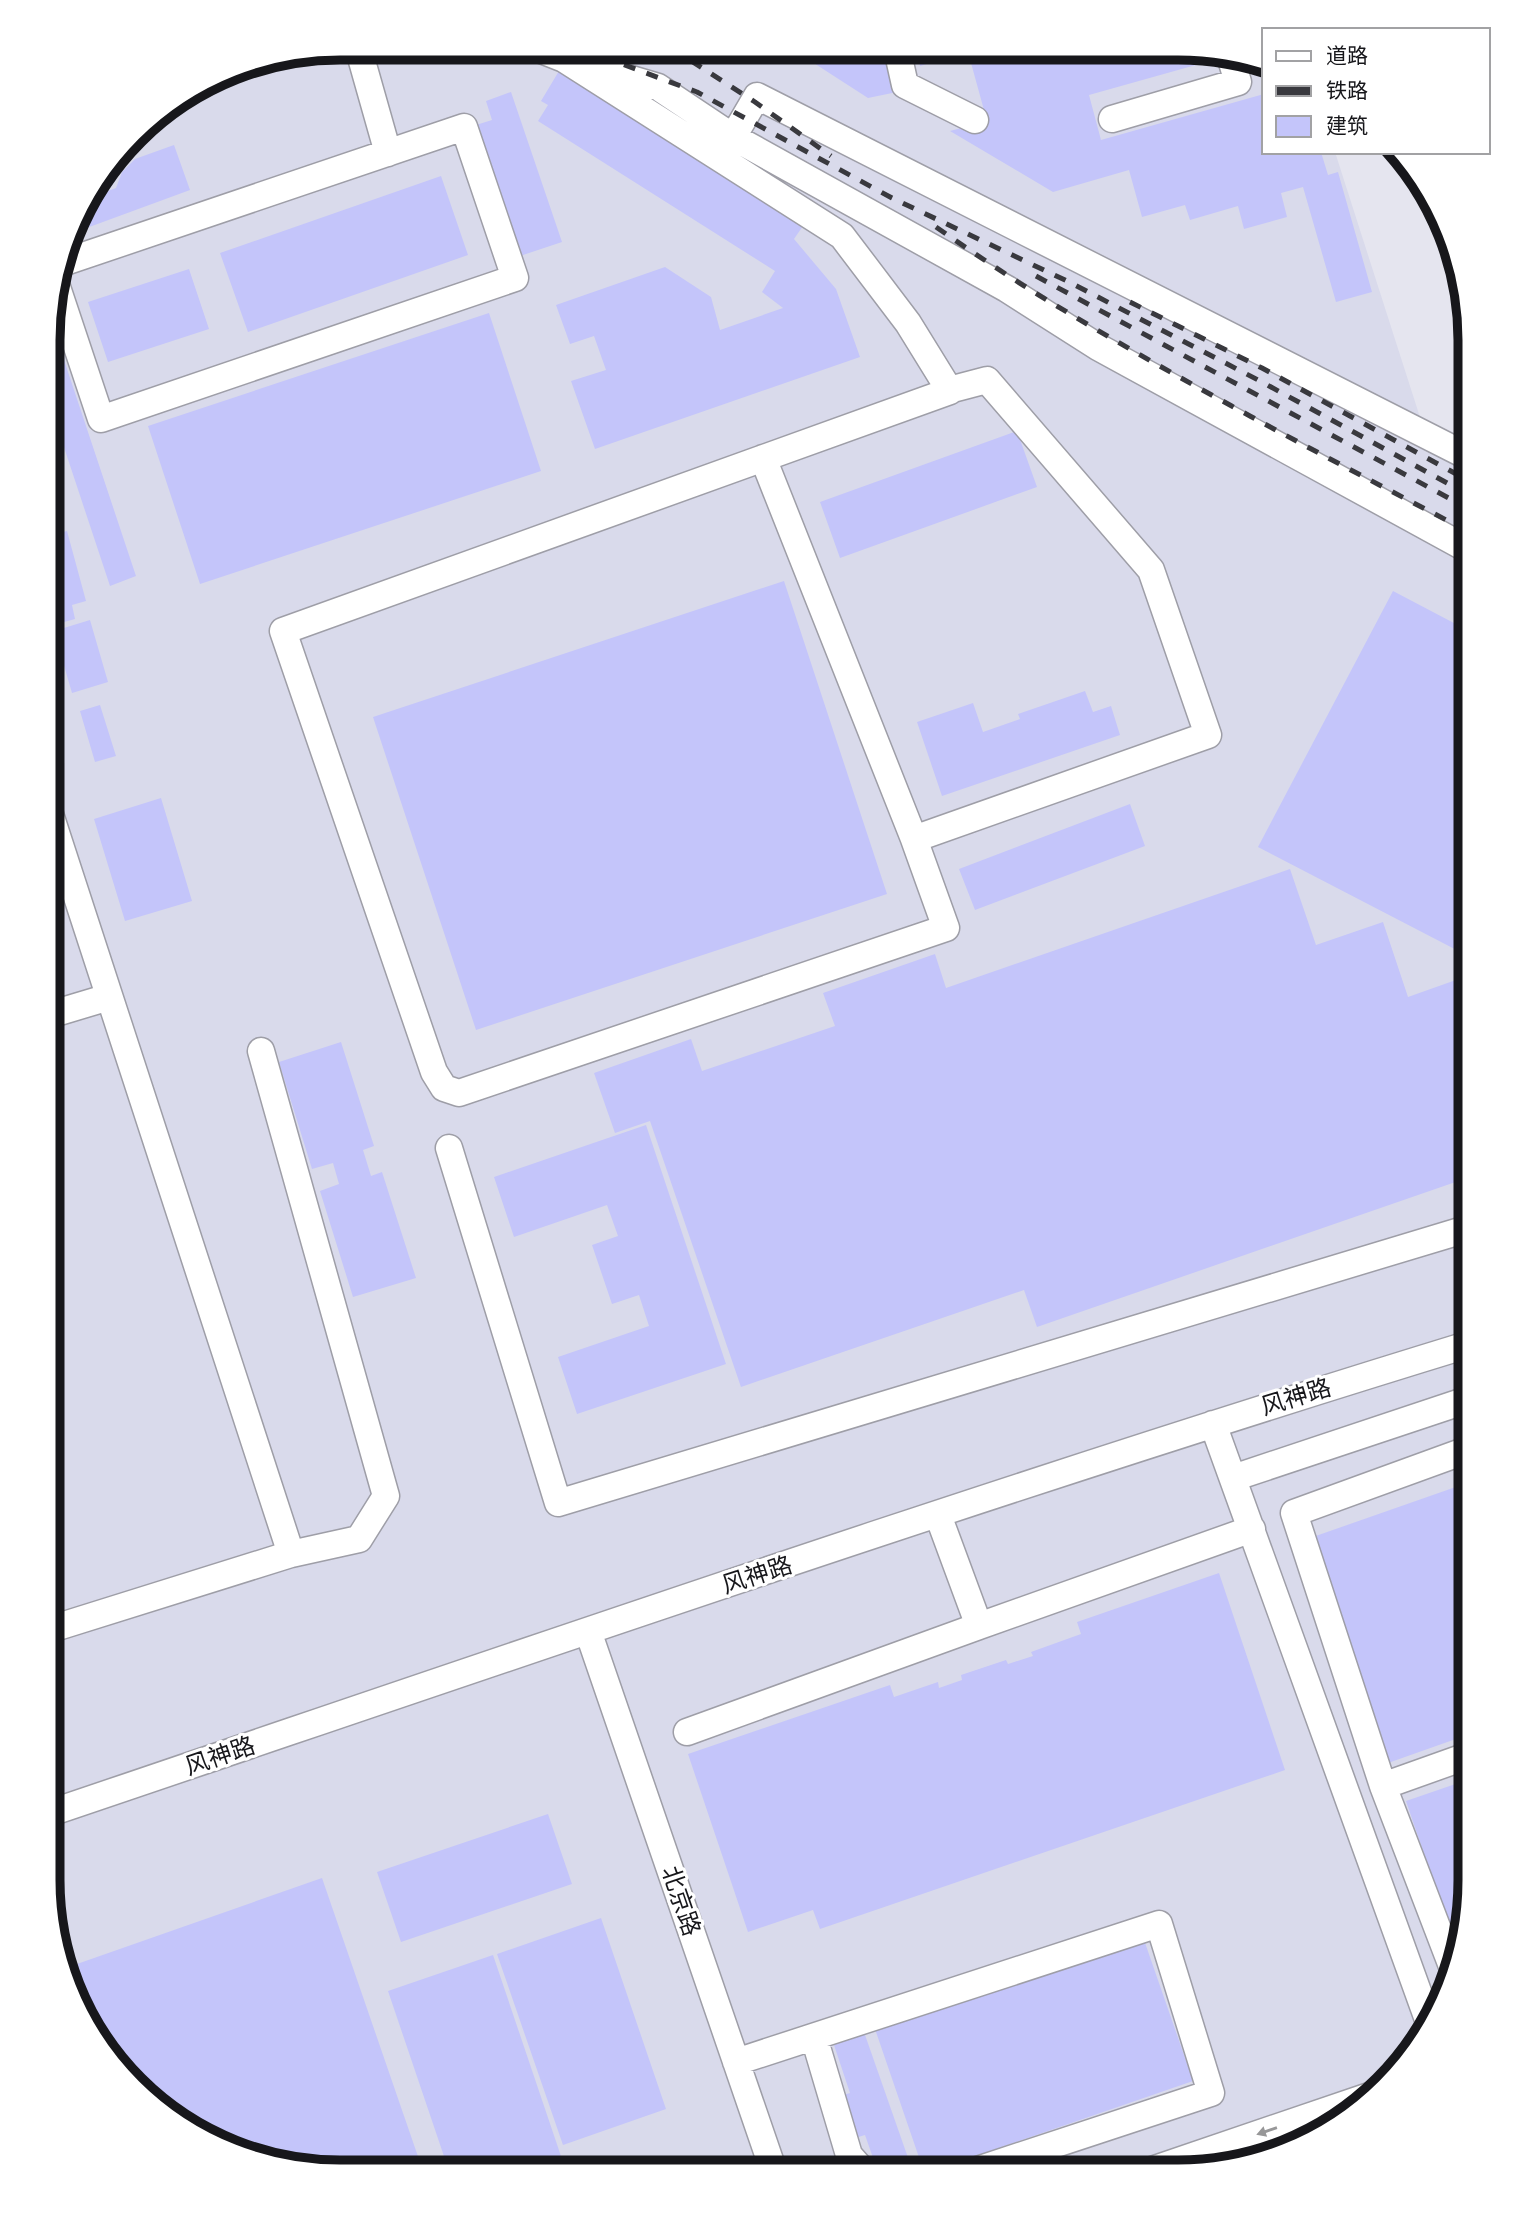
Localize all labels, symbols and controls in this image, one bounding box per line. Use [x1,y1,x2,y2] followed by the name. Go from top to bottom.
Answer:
[1262,28,1490,154] legend
[1326,44,1368,68] text: 道路
[1326,79,1368,103] text: 铁路
[1326,114,1368,138] text: 建筑
[1257,1373,1335,1421] street label: 风神路
[718,1551,796,1599] street label: 风神路
[181,1731,259,1781] street label: 风神路
[656,1862,706,1940] street label: 北京路
[1256,2126,1277,2137] one-way arrow

